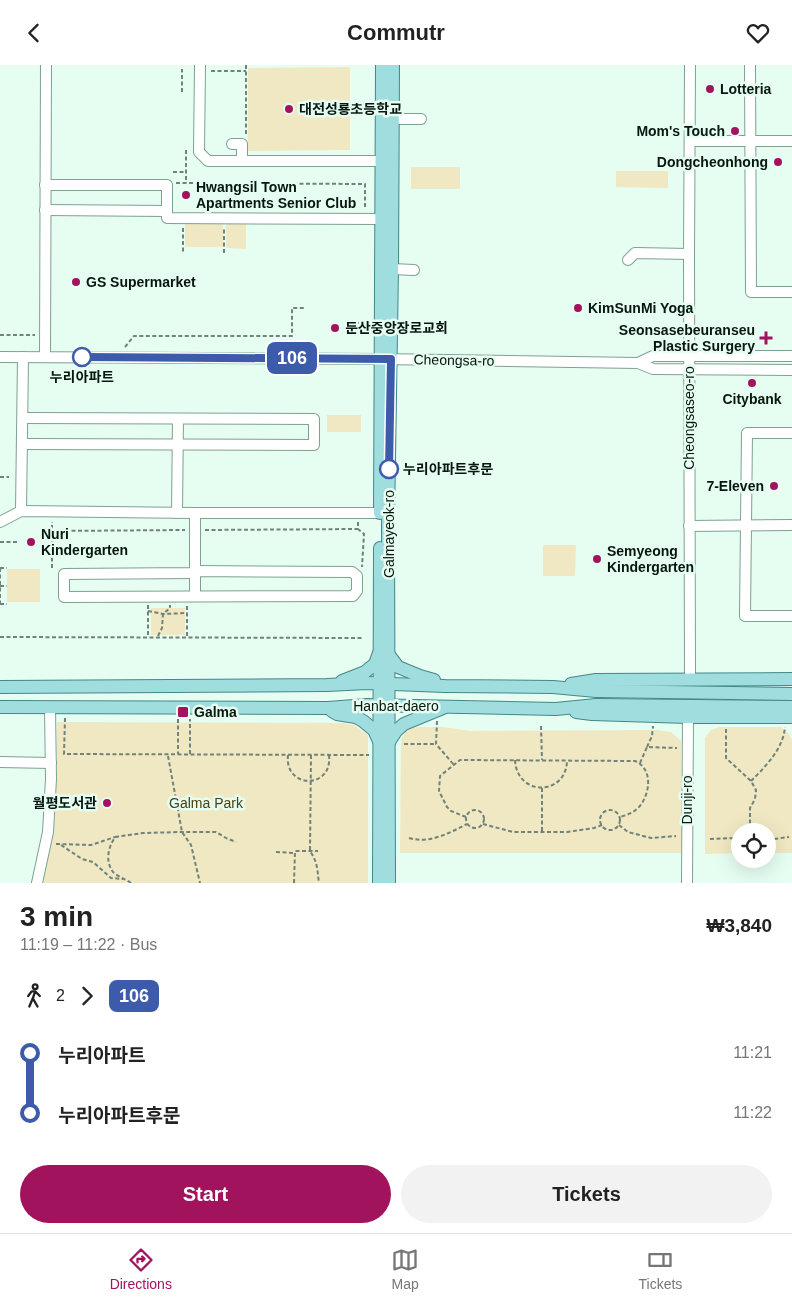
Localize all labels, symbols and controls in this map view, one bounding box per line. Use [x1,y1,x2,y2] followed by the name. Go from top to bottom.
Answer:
[20,19,48,47] icon: back
[744,19,772,47] icon: heart
[347,20,445,45] text: Commutr
[720,81,772,97] place label: Lotteria
[704,83,716,95] marker: Lotteria
[299,101,402,117] place label: 대전성룡초등학교
[283,103,295,115] marker: 대전성룡초등학교
[636,123,725,139] place label: Mom's Touch
[729,125,741,137] marker: Mom's Touch
[657,154,768,170] place label: Dongcheonhong
[772,156,784,168] marker: Dongcheonhong
[196,179,356,211] place label: Hwangsil Town Apartments Senior Club
[180,189,192,201] marker: Hwangsil Town Apartments Senior Club
[86,274,196,290] place label: GS Supermarket
[70,276,82,288] marker: GS Supermarket
[588,300,693,316] place label: KimSunMi Yoga
[572,302,584,314] marker: KimSunMi Yoga
[345,320,448,336] place label: 둔산중앙장로교회
[329,322,341,334] marker: 둔산중앙장로교회
[619,322,755,354] place label: Seonsasebeuranseu Plastic Surgery
[759,331,773,345] marker: Seonsasebeuranseu Plastic Surgery
[263,342,321,374] line badge: 106
[72,347,92,367] marker: 누리아파트
[277,348,307,368] text: 106
[413,351,495,369] street label: Cheongsa-ro
[681,366,697,470] street label: Cheongsaseo-ro
[50,369,114,385] place label: 누리아파트
[746,377,758,389] marker: Citybank
[722,391,782,407] place label: Citybank
[379,459,399,479] marker: 누리아파트후문
[403,461,493,477] place label: 누리아파트후문
[706,478,764,494] place label: 7-Eleven
[768,480,780,492] marker: 7-Eleven
[381,490,397,578] street label: Galmayeok-ro
[41,526,128,558] place label: Nuri Kindergarten
[25,536,37,548] marker: Nuri Kindergarten
[607,543,694,575] place label: Semyeong Kindergarten
[591,553,603,565] marker: Semyeong Kindergarten
[353,698,439,714] street label: Hanbat-daero
[194,704,237,720] place label: Galma
[176,705,190,719] marker: Galma
[679,775,695,825] street label: Dunji-ro
[33,795,97,811] place label: 월평도서관
[169,795,244,811] park label: Galma Park
[101,797,113,809] marker: 월평도서관
[731,823,776,868] map controls
[731,823,776,868] button: locate
[20,901,93,932] text: 3 min
[707,915,772,936] text: ₩3,840
[20,936,157,953] text: 11:19 – 11:22 · Bus
[20,982,48,1010] icon: walk
[73,982,101,1010] icon: forward
[119,986,149,1006] text: 106
[56,987,65,1004] text: 2
[733,1044,772,1061] text: 11:21
[58,1045,145,1066] text: 누리아파트
[733,1104,772,1121] text: 11:22
[58,1105,180,1126] text: 누리아파트후문
[20,1165,391,1223] button: Start
[401,1165,772,1223] button: Tickets
[110,1246,172,1292] tab: Directions
[391,1246,419,1292] tab: Map
[638,1246,682,1292] tab: Tickets

